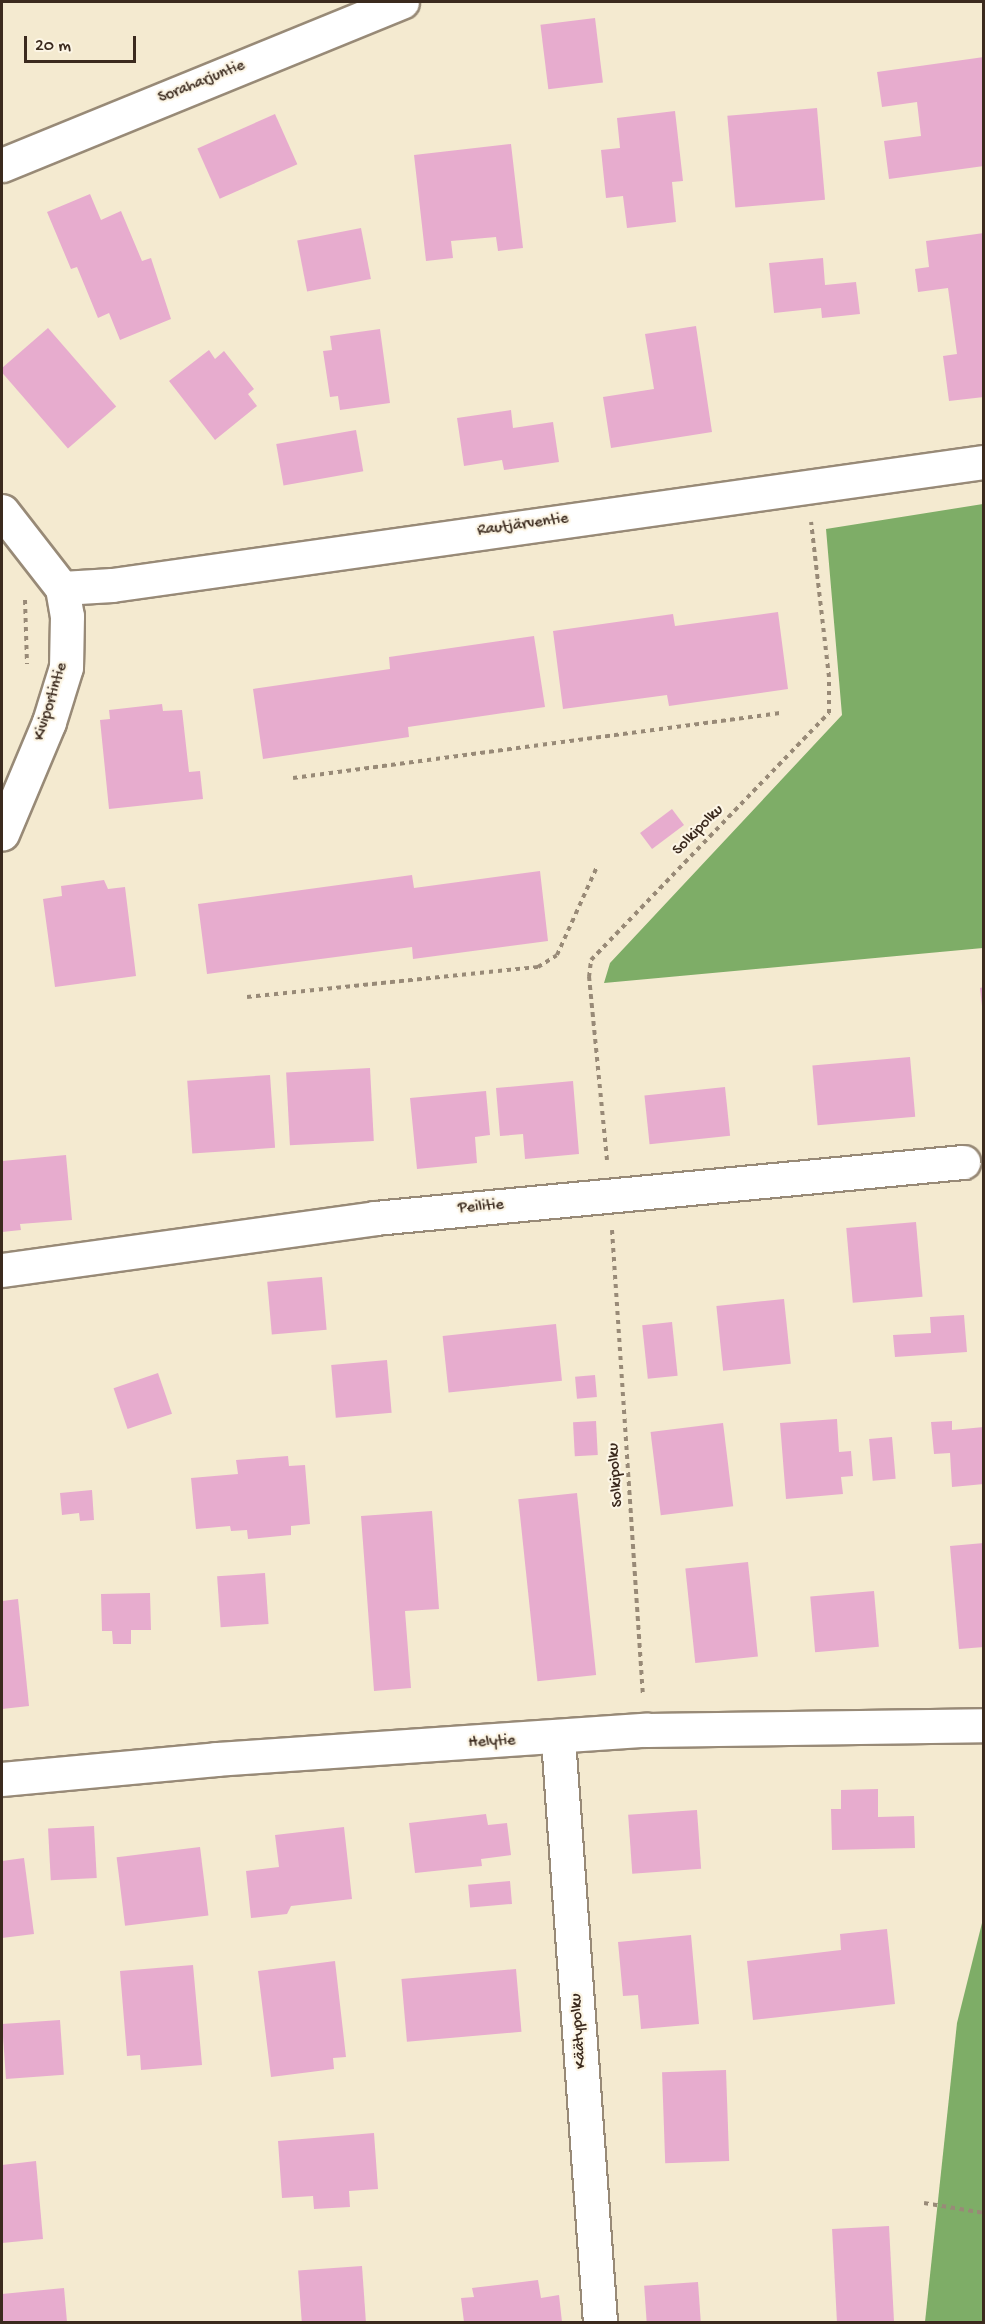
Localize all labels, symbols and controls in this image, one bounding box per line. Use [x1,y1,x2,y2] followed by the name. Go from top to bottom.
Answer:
[27,24,140,62] scale bar
[35,36,71,57] text: 20 m
[156,57,248,109] street label: Soraharjuntie
[476,510,570,542] street label: Rautjärventie
[31,661,73,743] street label: Kiviportintie
[670,802,728,860] street label: Solkipolku
[457,1196,505,1220] street label: Peilitie
[605,1442,629,1508] street label: Solkipolku
[468,1732,516,1754] street label: Helytie
[568,1993,592,2069] street label: Käätypolku

